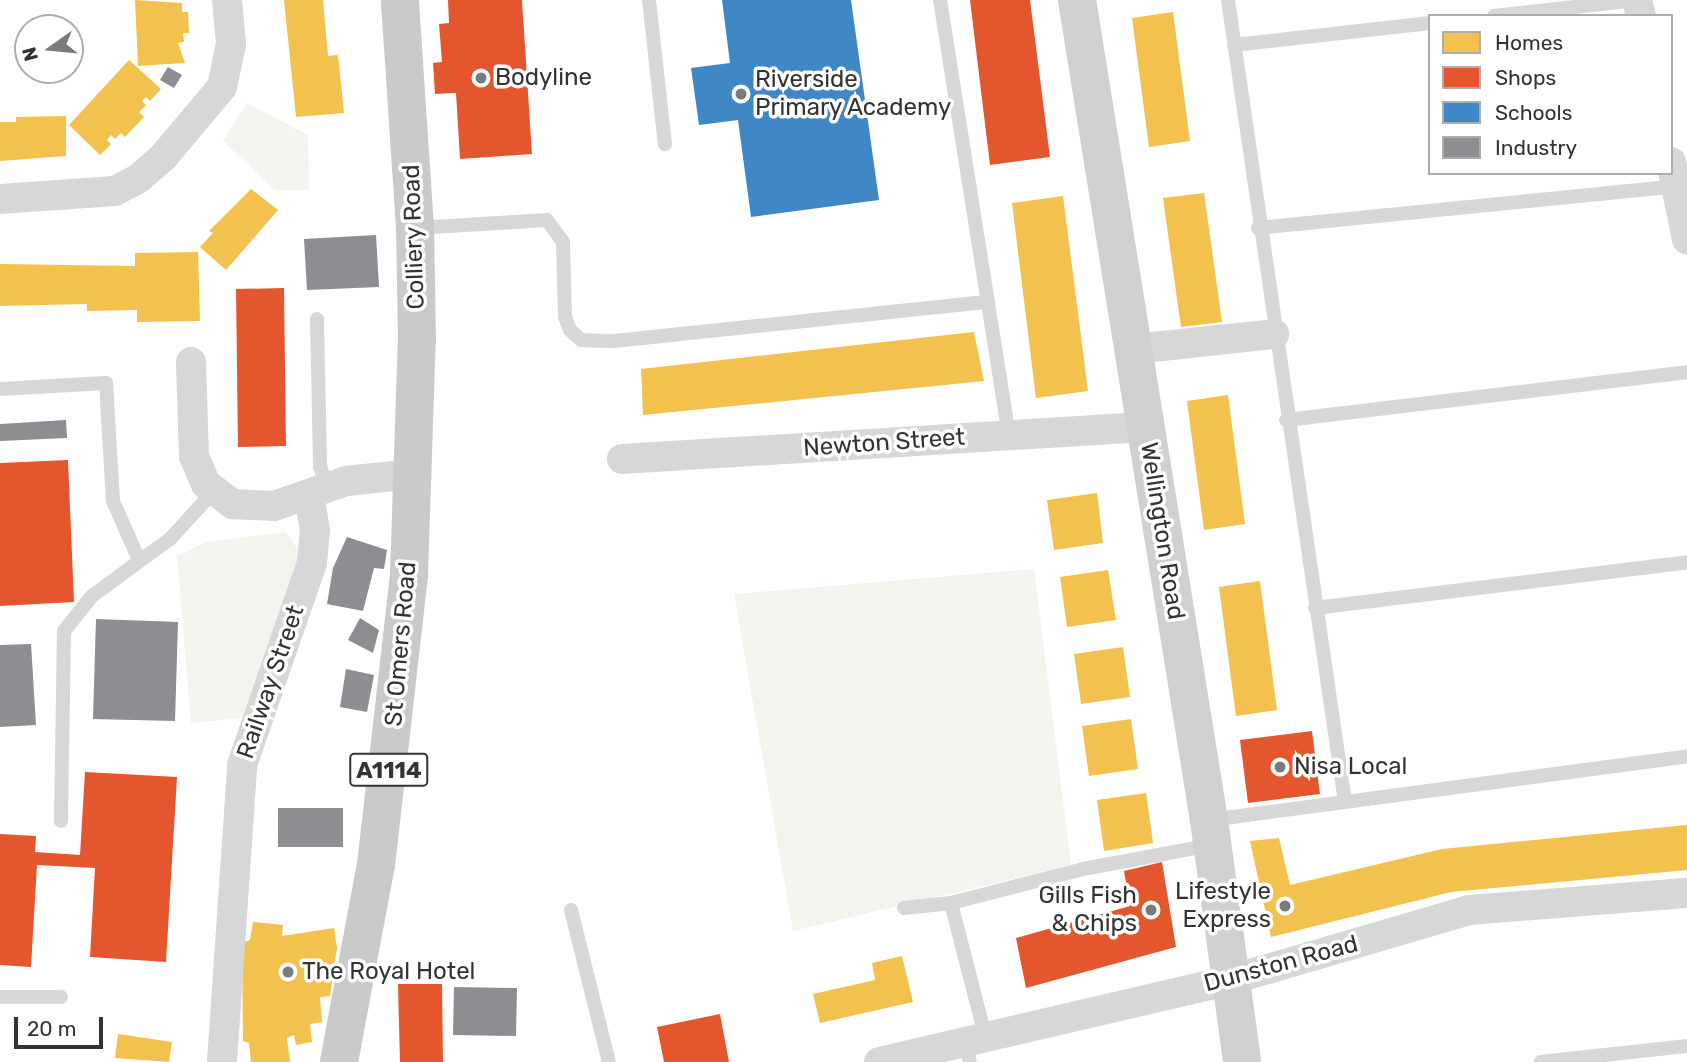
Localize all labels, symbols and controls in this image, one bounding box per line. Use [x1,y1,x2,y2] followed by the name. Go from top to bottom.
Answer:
[14,14,84,84] north arrow
[1428,14,1673,175] legend
[1495,30,1563,55] text: Homes
[17,44,43,64] text: N
[495,64,592,92] place label: Bodyline
[1495,65,1556,90] text: Shops
[755,66,953,122] place label: Riverside Primary Academy
[473,70,489,86] marker: Bodyline
[733,86,749,102] marker: Riverside Primary Academy
[1495,100,1572,125] text: Schools
[1495,135,1577,160] text: Industry
[397,164,431,310] street label: Colliery Road
[802,423,966,463] street label: Newton Street
[1134,440,1190,622] street label: Wellington Road
[379,560,423,728] street label: St Omers Road
[231,601,311,763] street label: Railway Street
[349,750,429,790] road number: A1114
[1294,753,1407,781] place label: Nisa Local
[1272,759,1288,775] marker: Nisa Local
[1175,878,1271,934] place label: Lifestyle Express
[1038,882,1137,938] place label: Gills Fish & Chips
[1277,898,1293,914] marker: Lifestyle Express
[1143,902,1159,918] marker: Gills Fish & Chips
[1201,930,1361,998] street label: Dunston Road
[302,958,475,986] place label: The Royal Hotel
[280,964,296,980] marker: The Royal Hotel
[18,1002,107,1046] scale bar
[27,1016,76,1041] text: 20 m

